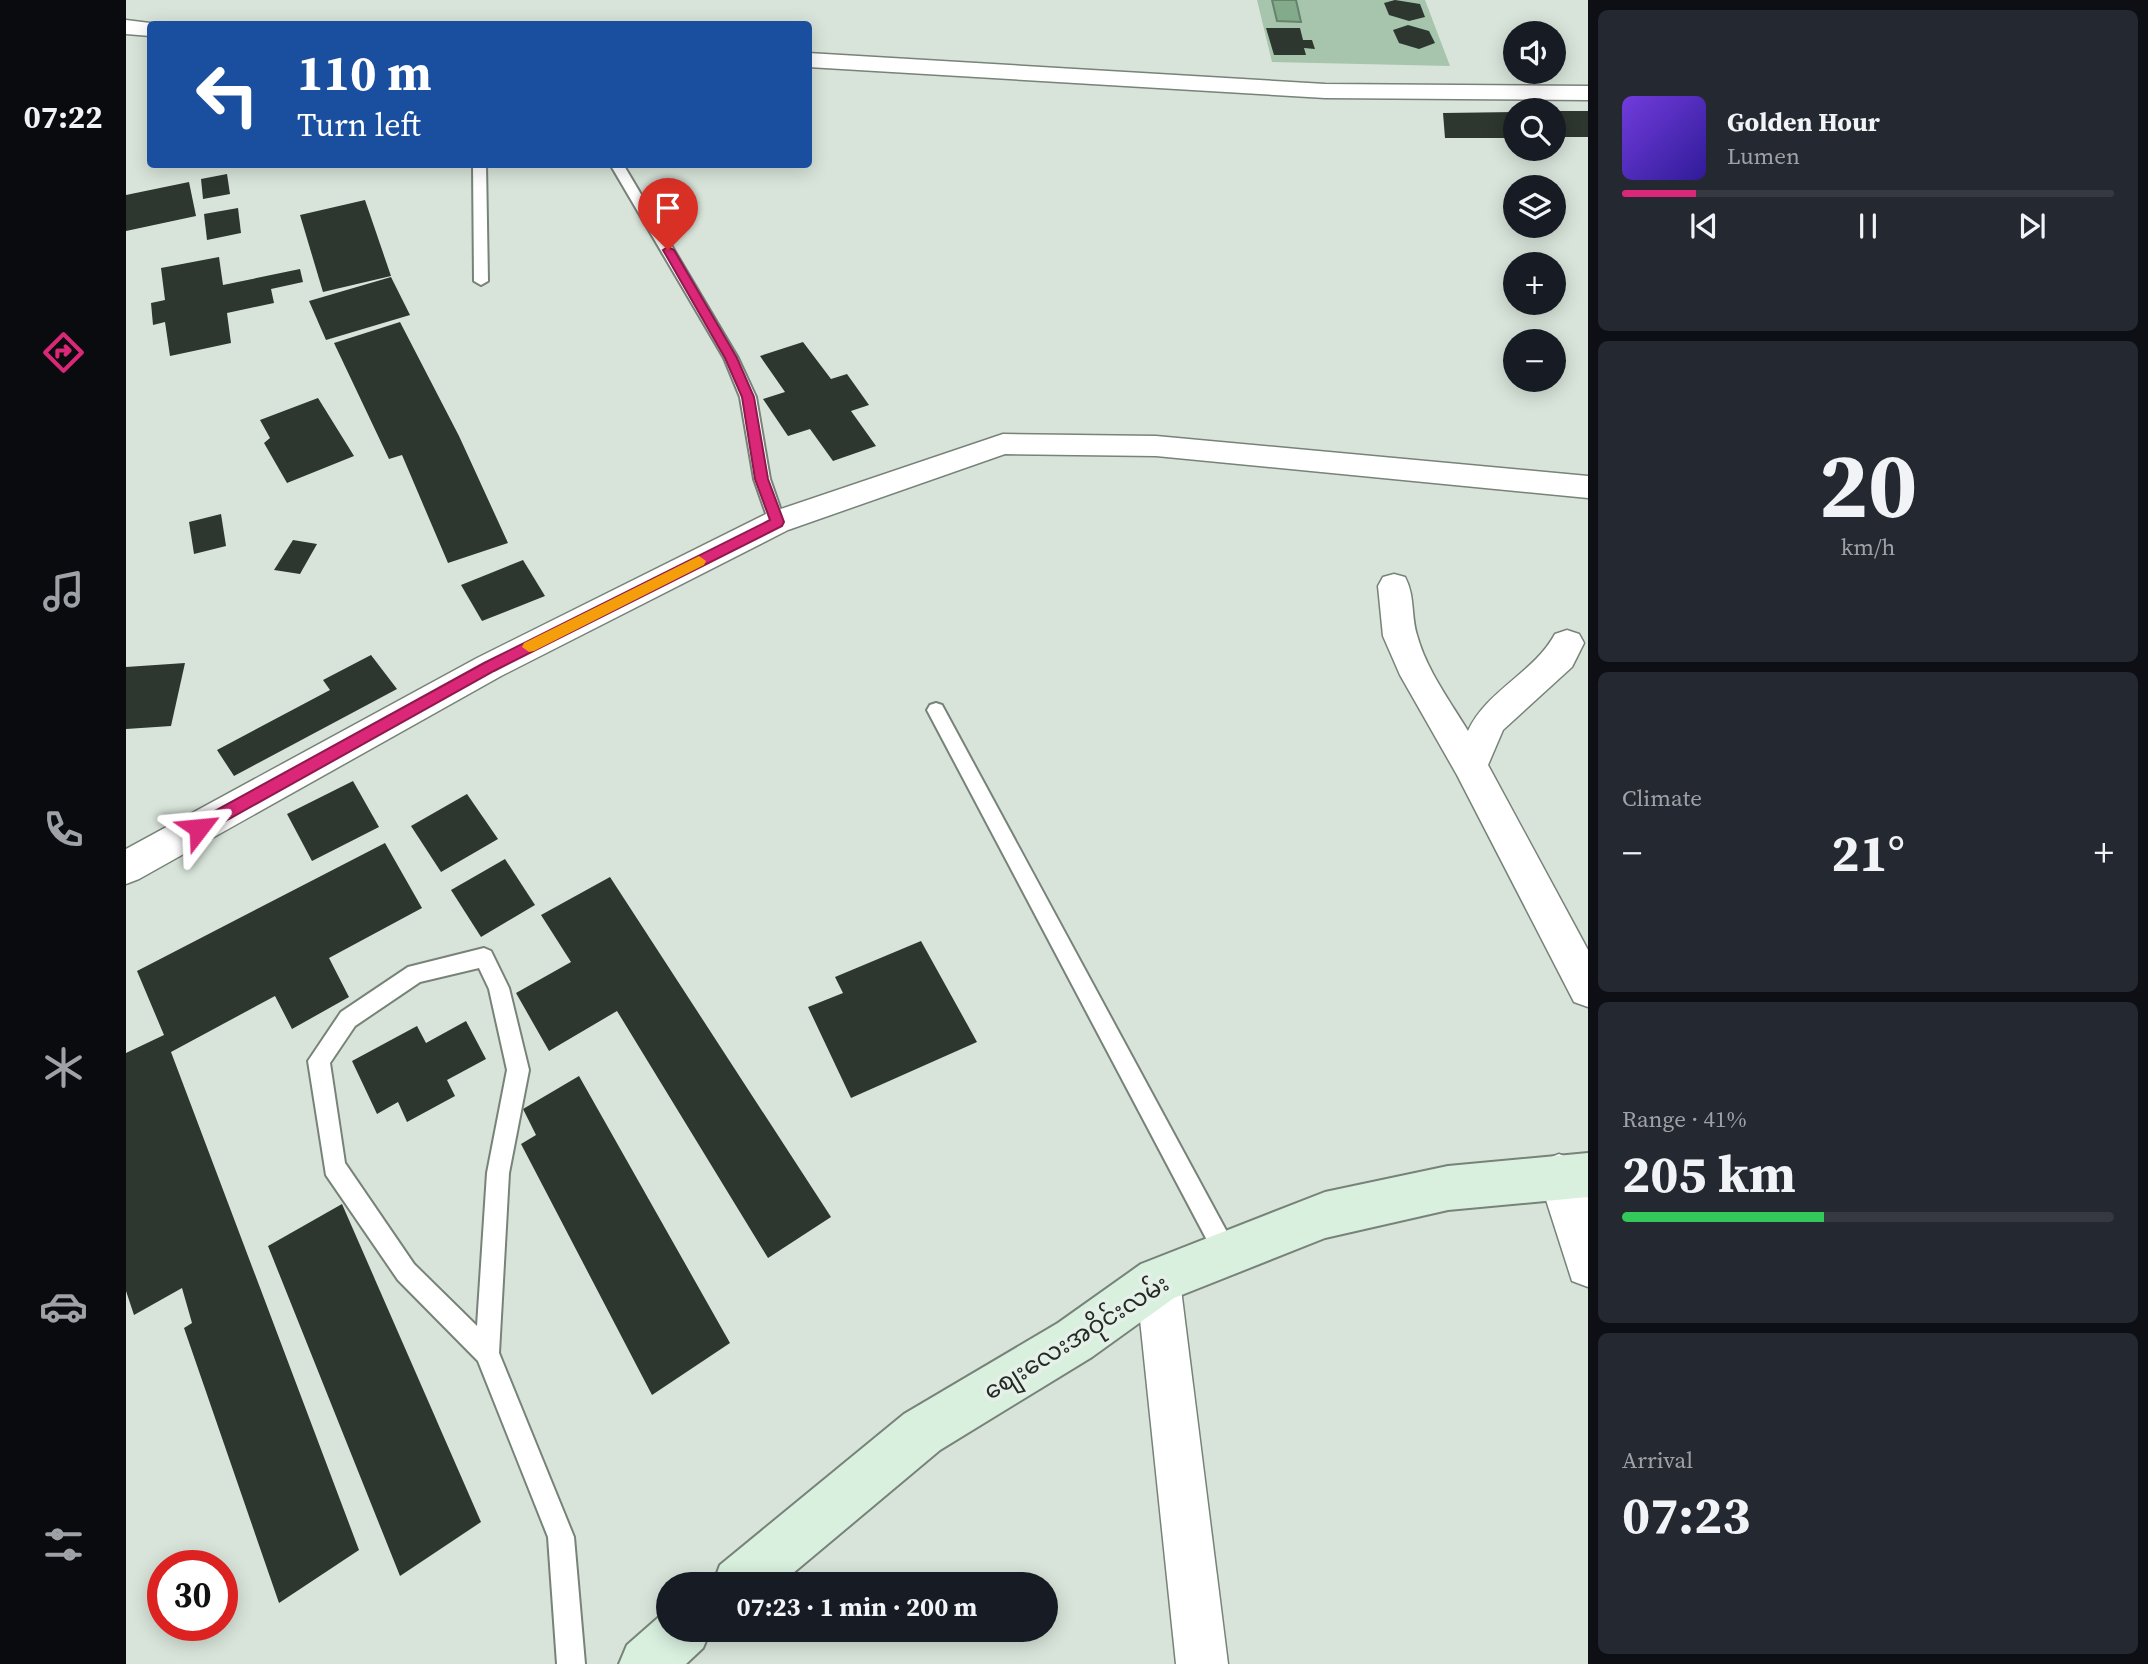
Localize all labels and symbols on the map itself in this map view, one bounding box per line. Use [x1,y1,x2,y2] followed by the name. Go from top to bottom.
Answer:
[638,178,698,250] pin
[162,791,236,865] position arrow
[977,1267,1177,1410] street label: စျေးလေးအဝိုင်းလမ်း
[147,1550,238,1641] speed limit sign: 30

